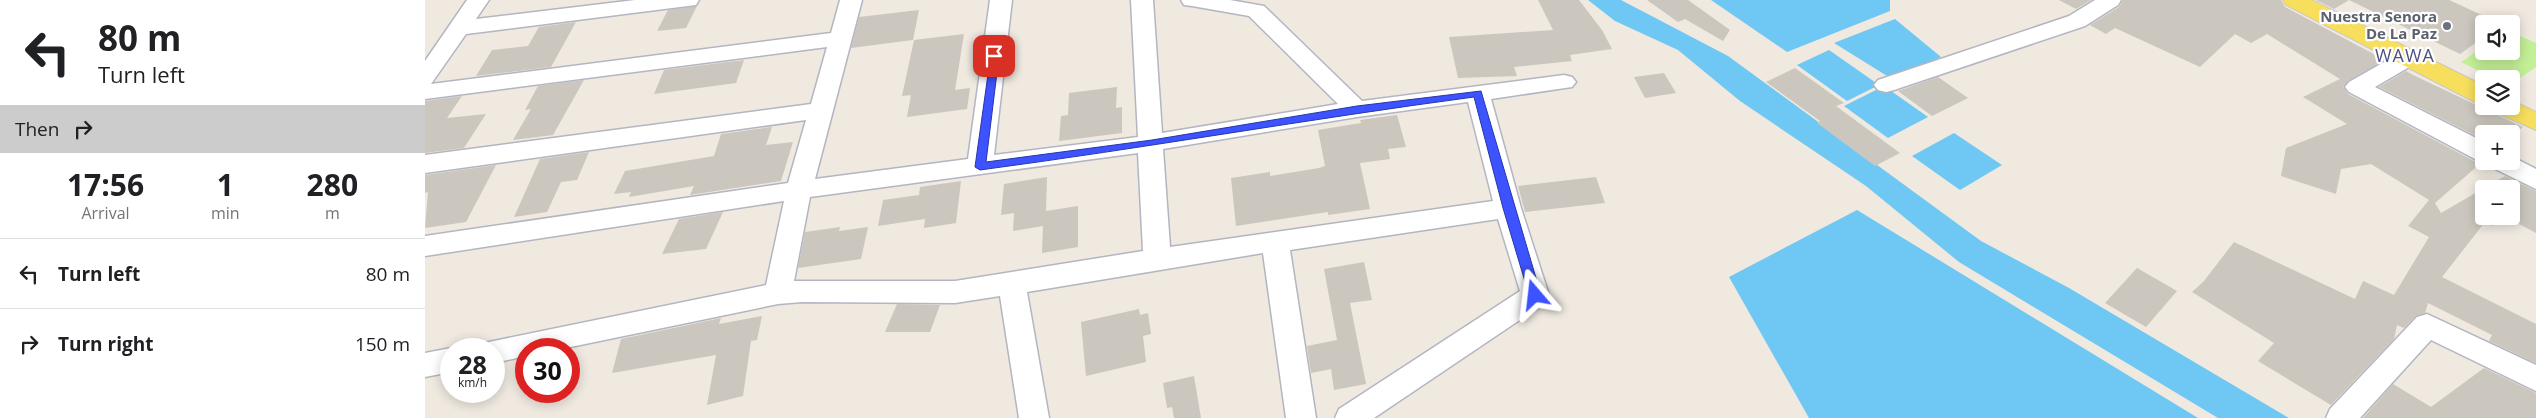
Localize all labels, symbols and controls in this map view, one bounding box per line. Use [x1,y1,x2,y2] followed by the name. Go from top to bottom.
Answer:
[2320,6,2437,43] place label: Nuestra Senora De La Paz
[98,14,181,61] text: 80 m
[2475,15,2520,225] map controls
[2475,15,2520,60] button: sound
[15,20,80,85] icon: left
[2441,20,2453,32] marker: Nuestra Senora De La Paz
[973,35,1015,77] pin
[980,42,1008,70] icon: arrive
[2375,43,2435,67] district label: WAWA
[98,59,185,89] text: Turn left
[2475,70,2520,115] button: layers
[69,115,97,143] icon: right
[15,116,59,142] text: Then
[2475,125,2520,170] button: +
[67,164,144,205] text: 17:56
[217,164,234,205] text: 1
[307,164,358,205] text: 280
[2475,180,2520,225] button: −
[81,202,130,224] text: Arrival
[211,202,240,224] text: min
[325,202,340,224] text: m
[15,260,43,288] icon: left
[58,261,140,287] text: Turn left
[366,261,410,287] text: 80 m
[1508,268,1560,320] position arrow
[15,330,43,358] icon: right
[58,331,153,357] text: Turn right
[355,331,410,357] text: 150 m
[515,338,580,403] speed limit sign: 30
[458,347,487,381] text: 28
[458,374,487,391] text: km/h

